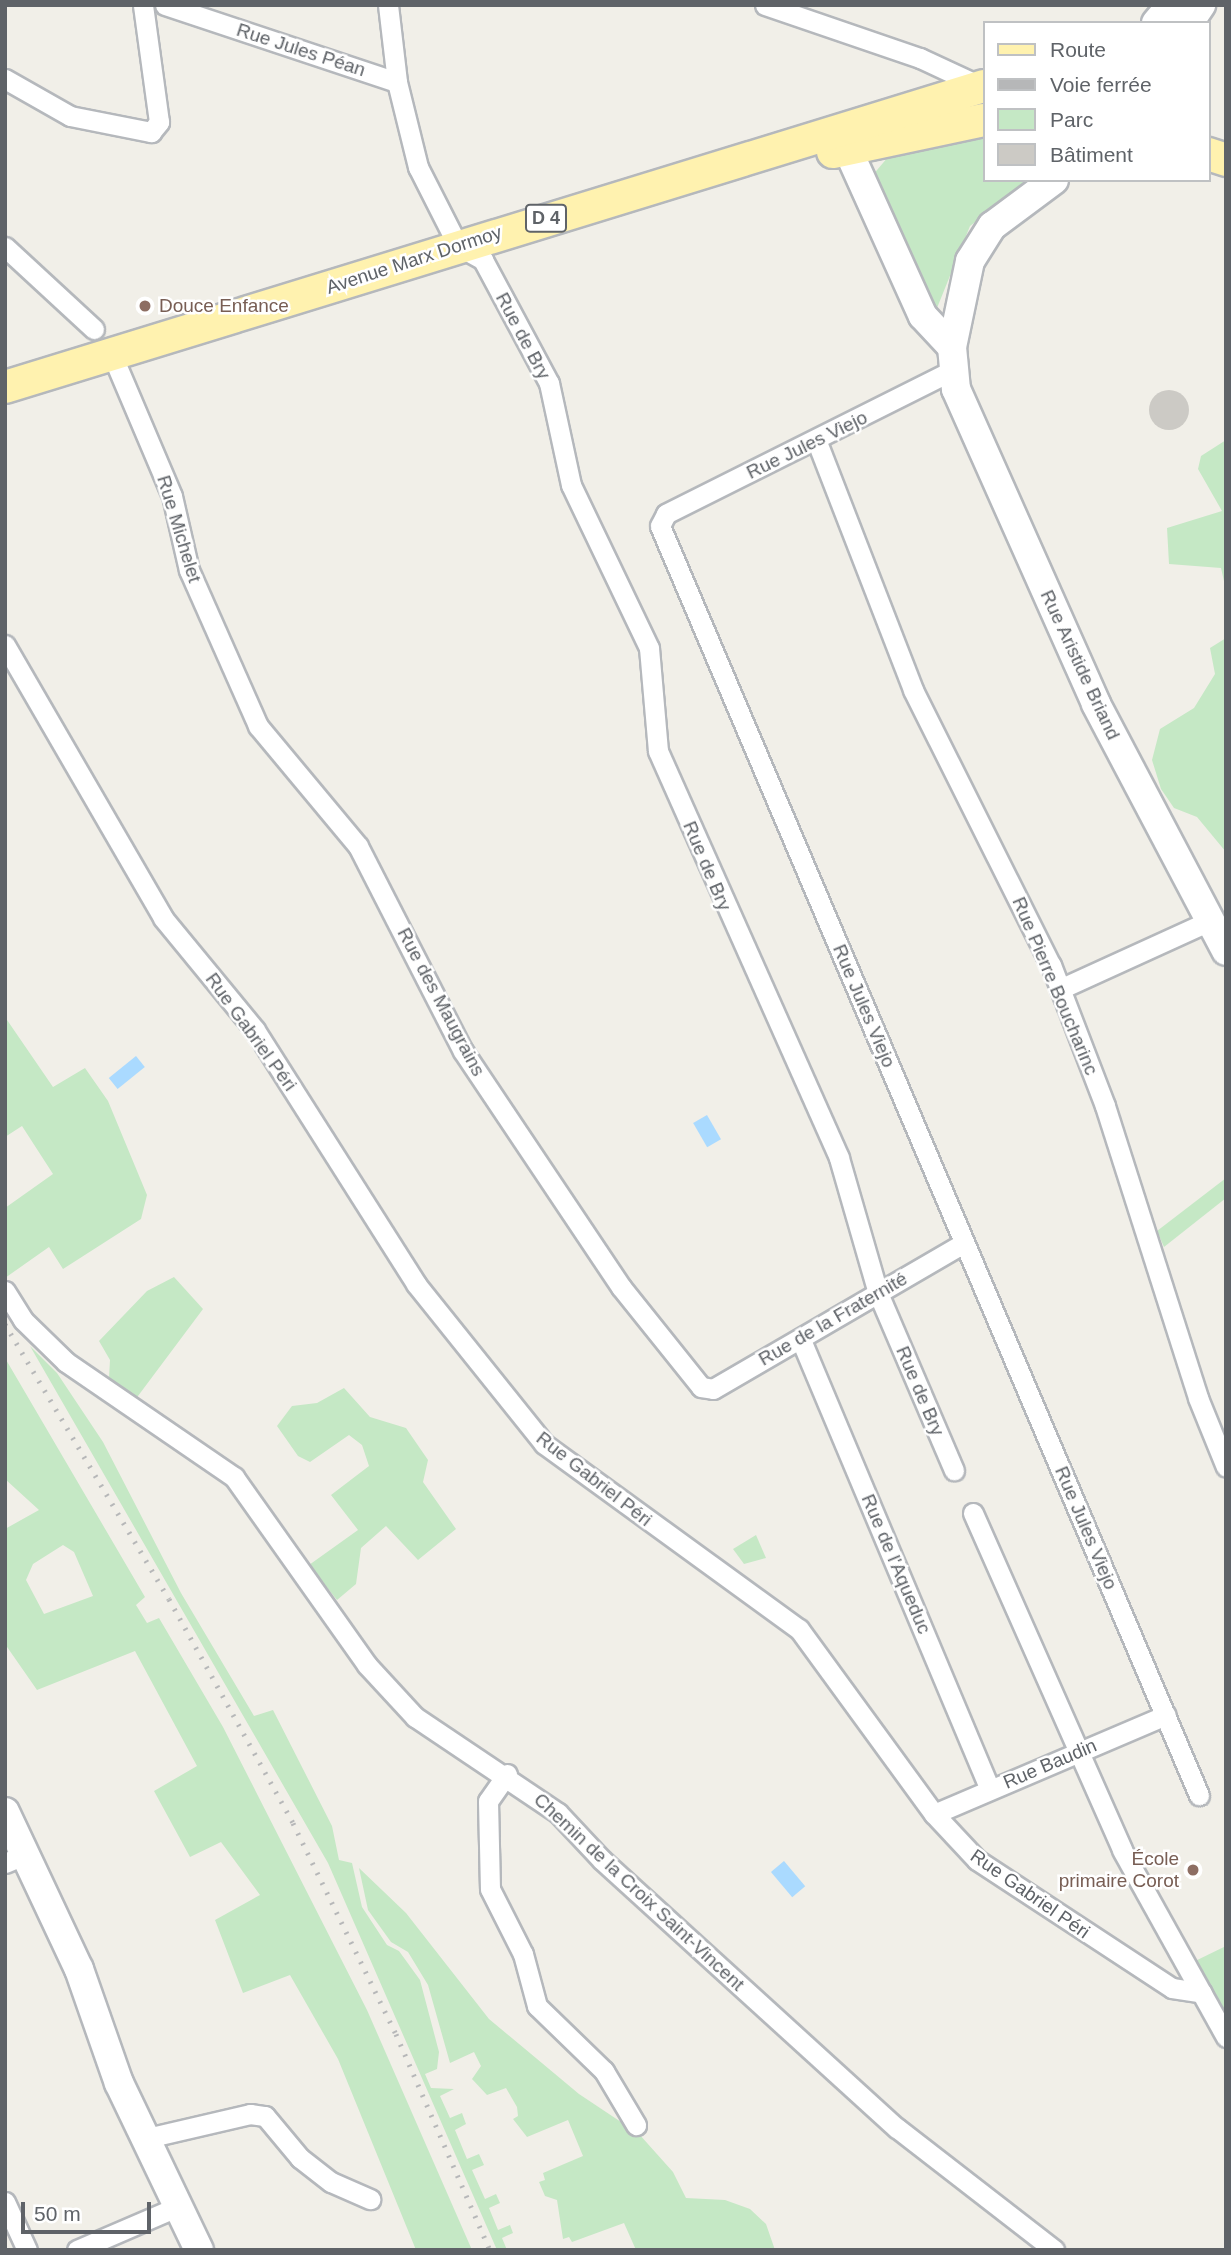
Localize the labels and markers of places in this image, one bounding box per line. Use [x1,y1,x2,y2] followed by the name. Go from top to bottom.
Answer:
[159,295,289,317] place label: Douce Enfance
[137,298,153,314] marker: Douce Enfance
[1059,1848,1179,1892] place label: École primaire Corot
[1185,1862,1201,1878] marker: École primaire Corot

